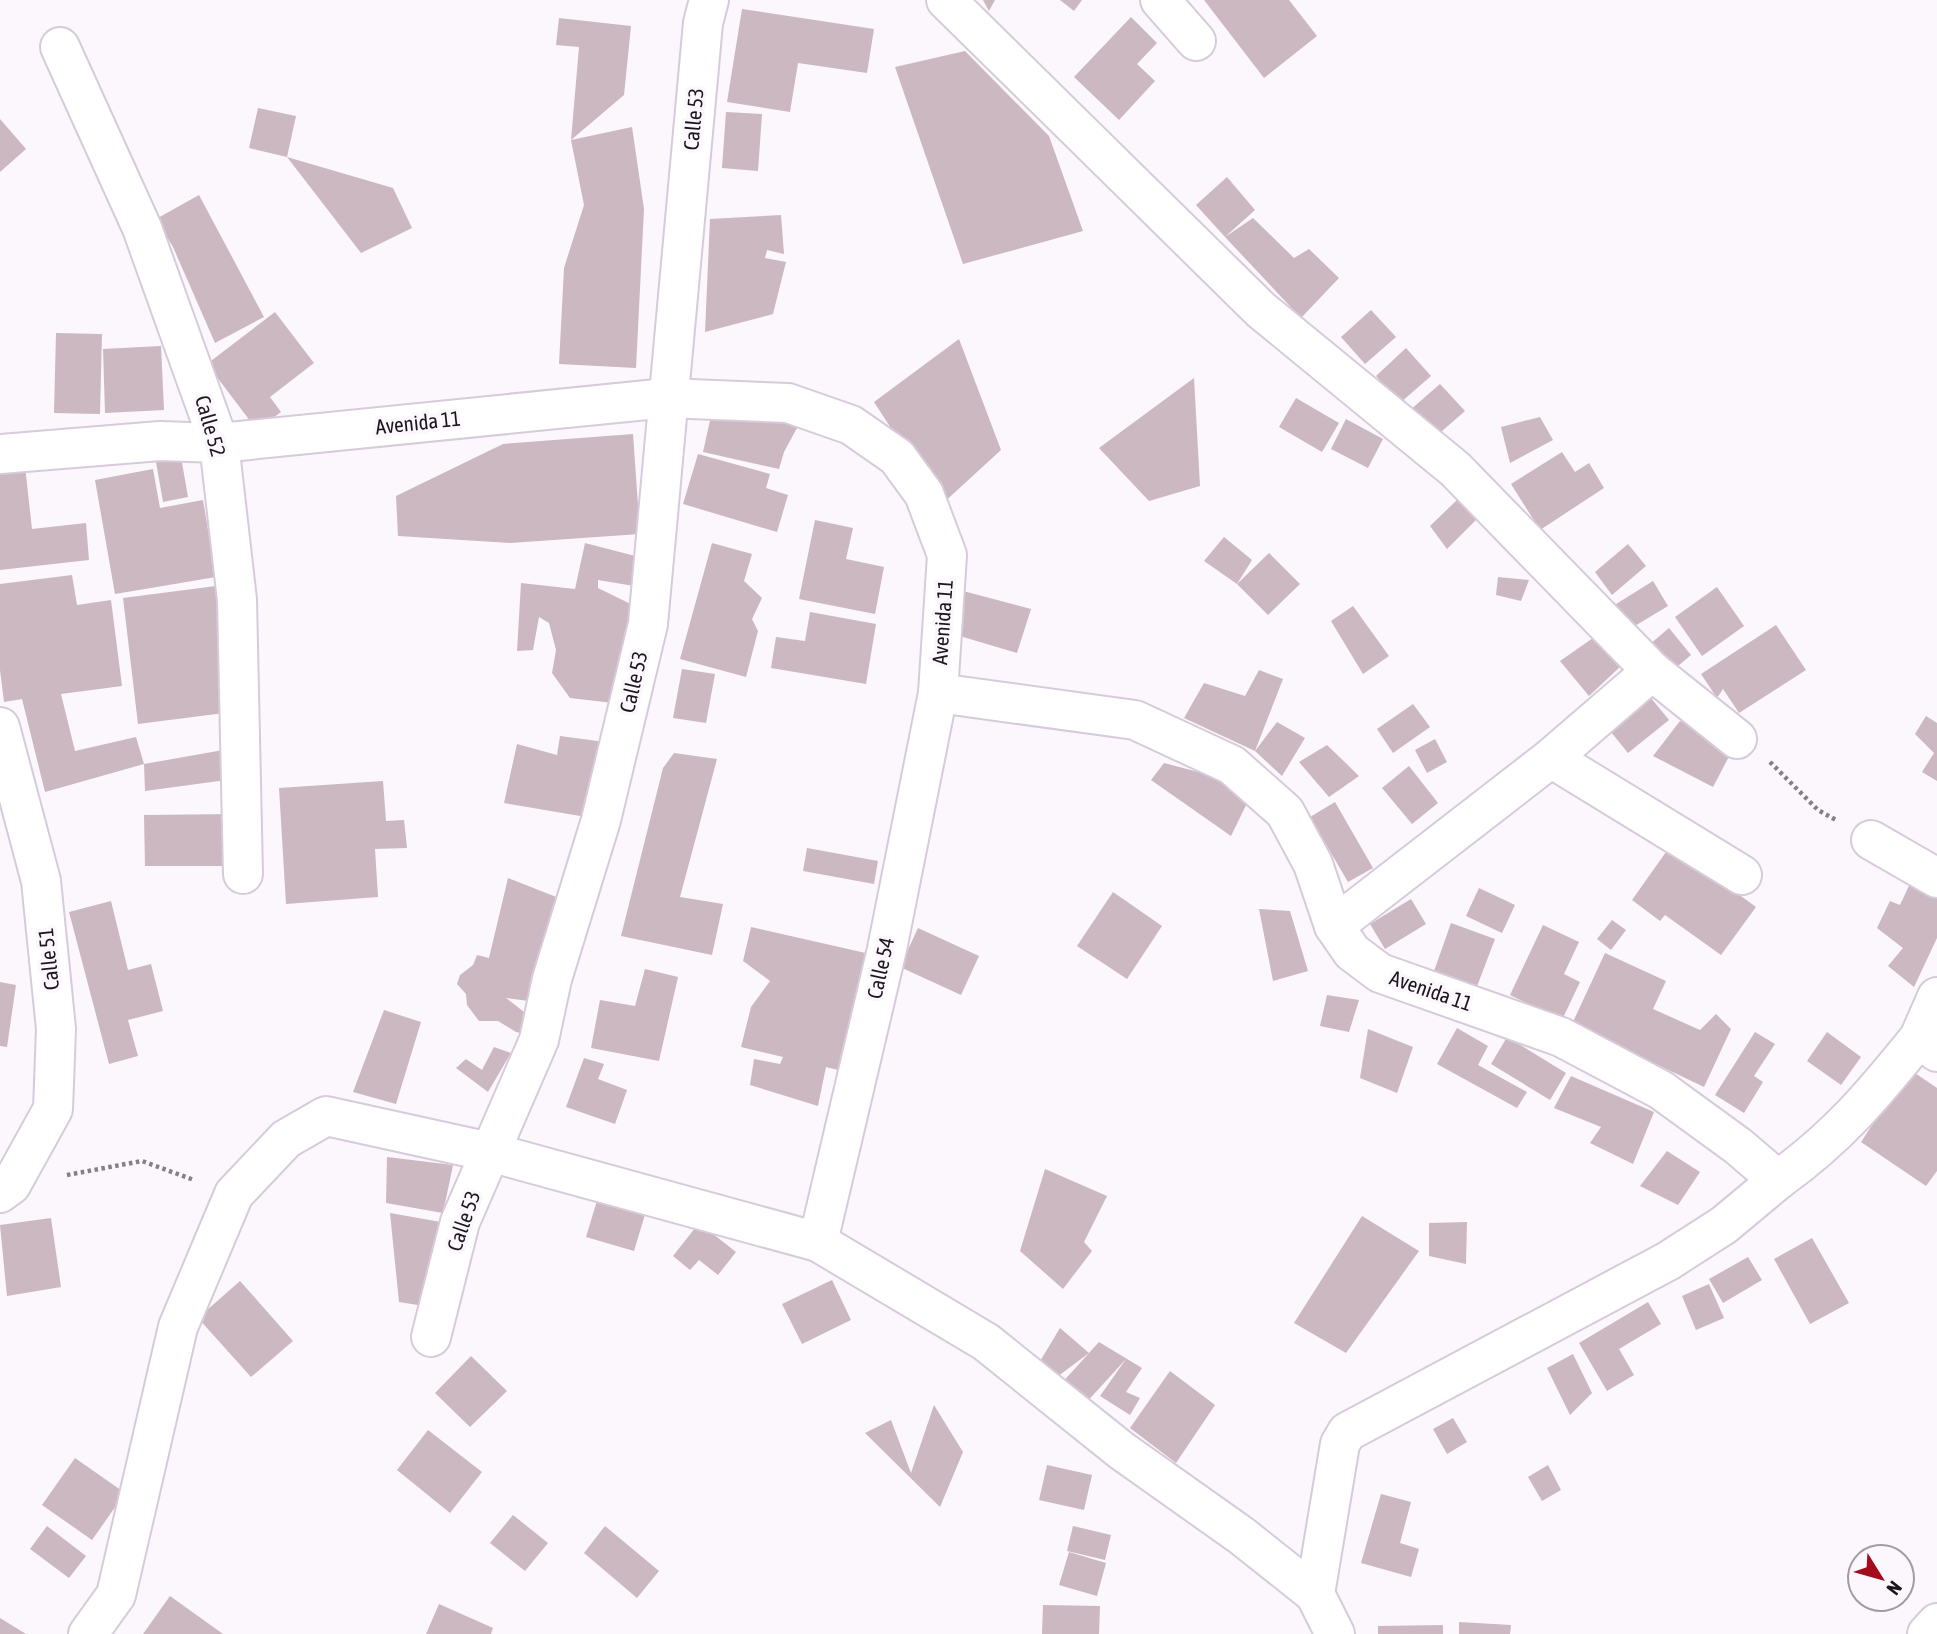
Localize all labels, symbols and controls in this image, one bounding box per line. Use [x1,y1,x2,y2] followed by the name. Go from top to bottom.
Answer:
[678,87,708,151] street label: Calle 53
[191,392,231,459] street label: Calle 52
[374,406,462,438] street label: Avenida 11
[927,578,957,665] street label: Avenida 11
[614,649,652,715] street label: Calle 53
[33,927,63,991] street label: Calle 51
[862,935,898,1001] street label: Calle 54
[1387,965,1476,1015] street label: Avenida 11
[442,1187,485,1254] street label: Calle 53
[1846,1543,1916,1613] north arrow
[1882,1577,1907,1599] text: N

